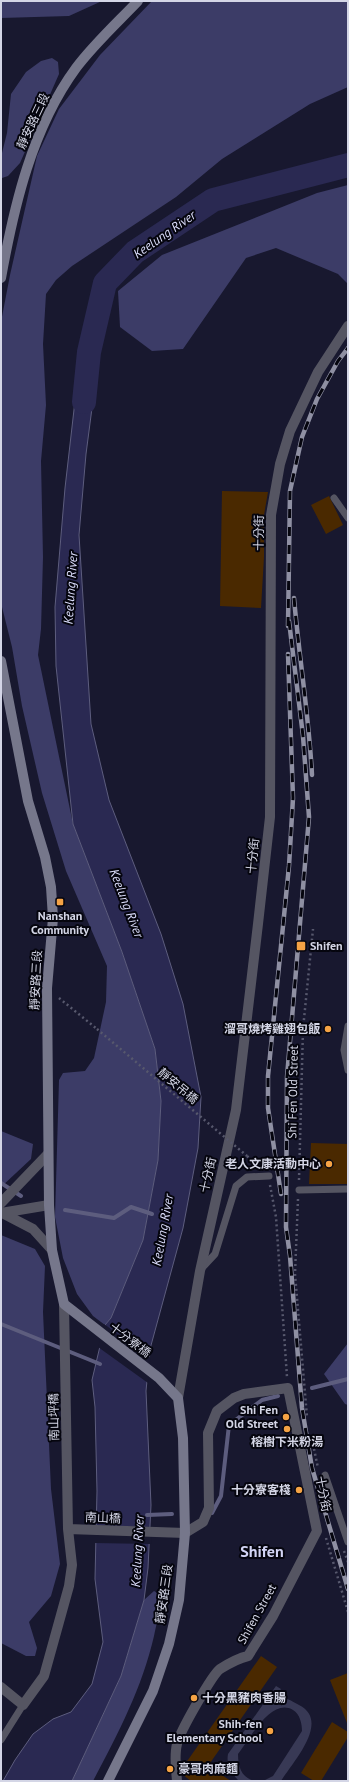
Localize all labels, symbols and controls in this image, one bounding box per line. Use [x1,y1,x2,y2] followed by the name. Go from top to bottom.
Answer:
[13,90,52,151] street label: 靜安路三段
[130,206,199,262] water label: Keelung River
[251,515,266,551] street label: 十分街
[59,551,82,625] water label: Keelung River
[243,837,262,875] street label: 十分街
[106,866,148,941] water label: Keelung River
[55,897,65,907] marker: Nanshan Community
[31,908,89,937] place label: Nanshan Community
[310,938,343,953] place label: Shifen
[295,940,307,952] marker: Shifen
[26,950,45,1010] street label: 靜安路三段
[224,1021,321,1036] place label: 溜哥燒烤雞翅包飯
[323,1024,333,1034] marker: 溜哥燒烤雞翅包飯
[284,1045,301,1139] street label: Shi Fen Old Street
[155,1064,202,1107] street label: 靜安吊橋
[196,1156,219,1194] street label: 十分街
[225,1156,321,1171] place label: 老人文康活動中心
[324,1159,334,1169] marker: 老人文康活動中心
[148,1192,177,1267] water label: Keelung River
[107,1319,154,1360] street label: 十分寮橋
[46,1393,61,1441] street label: 南山坪橋
[226,1402,279,1431] place label: Shi Fen Old Street
[281,1412,291,1422] marker: Shi Fen Old Street
[282,1424,292,1434] marker: 榕樹下米粉湯
[251,1434,323,1449] place label: 榕樹下米粉湯
[313,1475,334,1513] street label: 十分街
[231,1482,291,1497] place label: 十分寮客棧
[294,1485,304,1495] marker: 十分寮客棧
[85,1509,121,1526] street label: 南山橋
[127,1514,148,1588] water label: Keelung River
[240,1541,284,1561] district label: Shifen
[152,1563,175,1625] street label: 靜安路三段
[234,1581,279,1646] street label: Shifen Street
[202,1690,286,1705] place label: 十分黑豬肉香腸
[189,1693,199,1703] marker: 十分黑豬肉香腸
[167,1716,262,1745] place label: Shih-fen Elementary School
[265,1726,275,1736] marker: Shih-fen Elementary School
[178,1761,238,1776] place label: 豪哥肉麻麵
[165,1764,175,1774] marker: 豪哥肉麻麵

